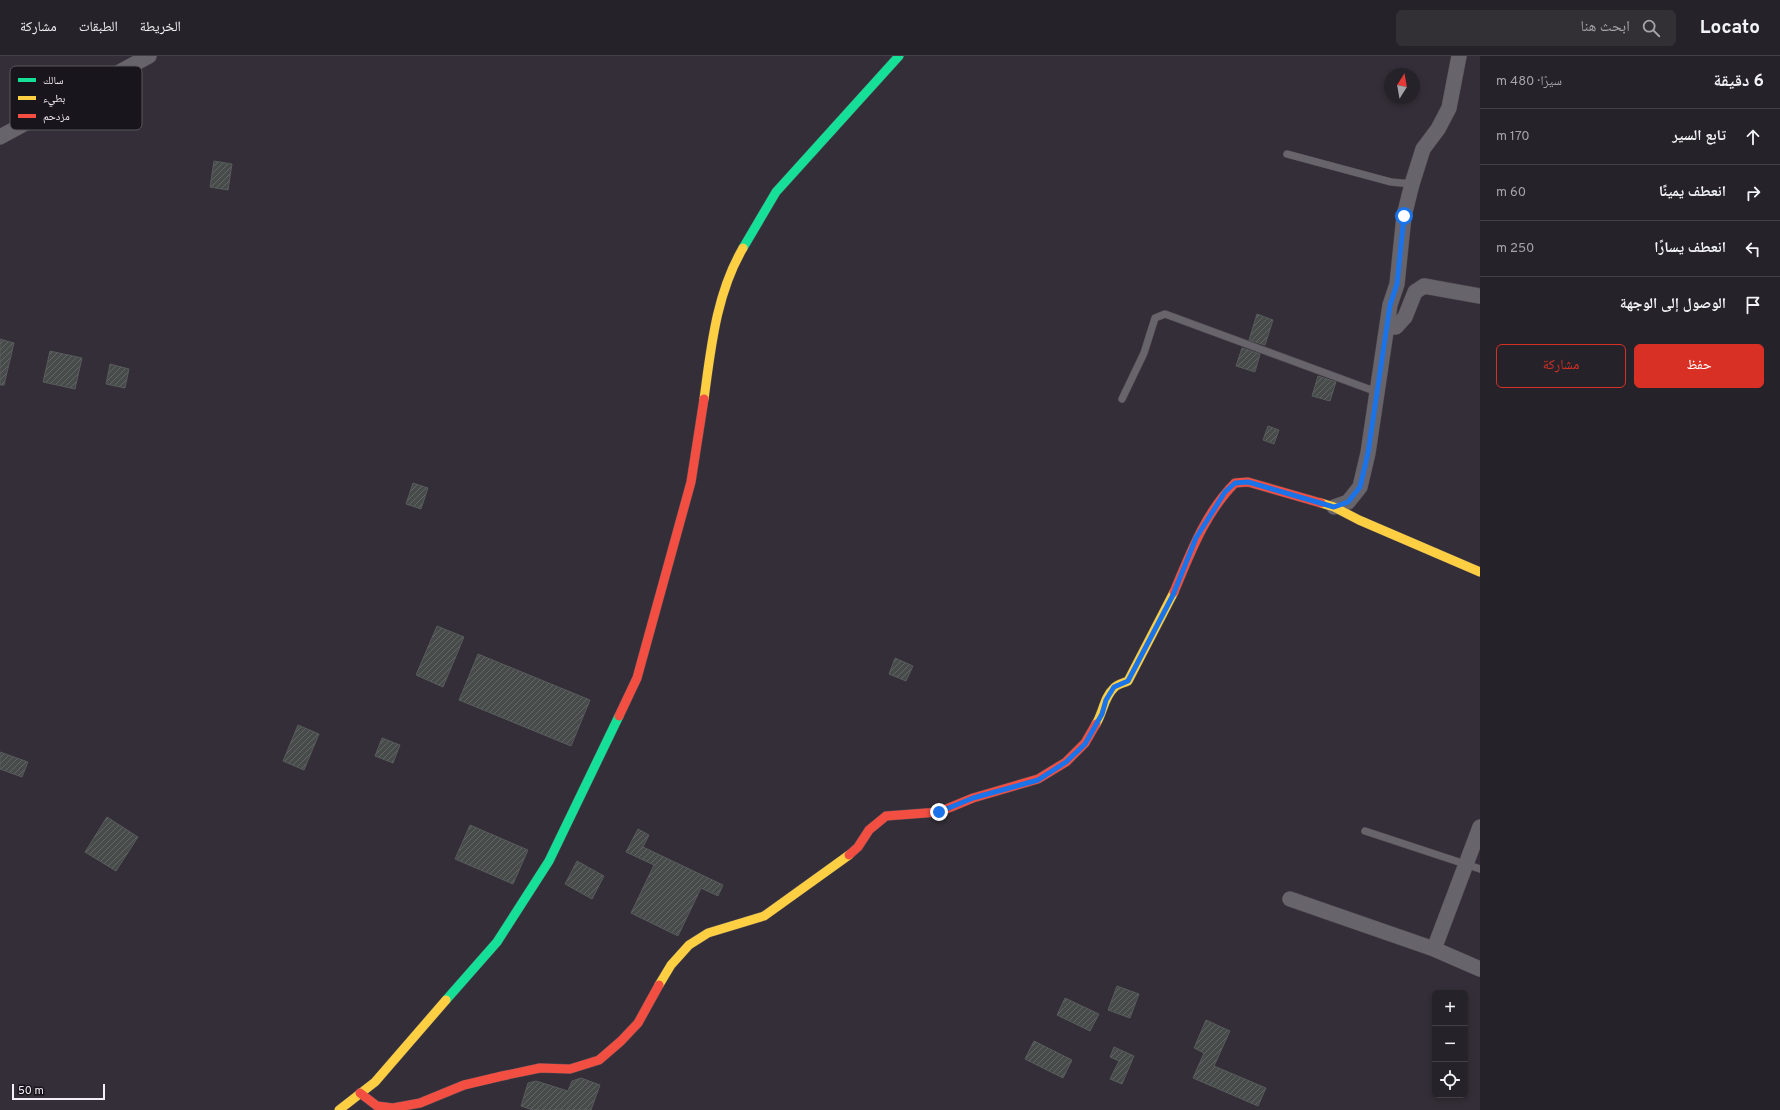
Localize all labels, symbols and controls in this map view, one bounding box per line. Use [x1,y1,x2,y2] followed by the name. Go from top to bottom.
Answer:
[1396,10,1676,46] search box
[1700,16,1760,40] text: Locato
[1640,17,1662,39] icon: search
[1580,18,1630,37] text: ابحث هنا
[20,19,57,36] text: مشاركة
[79,19,118,36] text: الطبقات
[140,19,181,36] text: الخريطة
[10,66,142,130] legend
[1384,68,1420,104] north arrow
[1714,71,1764,93] text: 6 دقيقة
[43,74,63,88] text: سالك
[1496,74,1562,90] text: سيرًا · 480 m
[43,92,65,107] text: بطيء
[43,110,70,124] text: مزدحم
[1742,126,1764,148] icon: ahead
[1672,127,1726,146] text: تابع السير
[1496,129,1530,145] text: 170 m
[1742,182,1764,204] icon: right
[1659,183,1726,202] text: انعطف يمينًا
[1496,185,1526,201] text: 60 m
[1395,207,1413,225] route start
[1742,238,1764,260] icon: left
[1654,239,1726,258] text: انعطف يسارًا
[1496,241,1534,257] text: 250 m
[1742,294,1764,316] icon: arrive
[1620,295,1726,314] text: الوصول إلى الوجهة
[1496,344,1626,388] button: مشاركة
[1634,344,1764,388] button: حفظ
[930,803,948,821] route end
[1432,990,1468,1098] map controls
[1432,990,1468,1026] button: +
[1432,1026,1468,1062] button: −
[1432,1062,1468,1098] button: locate
[12,1082,105,1101] scale bar
[18,1084,44,1098] text: 50 m

